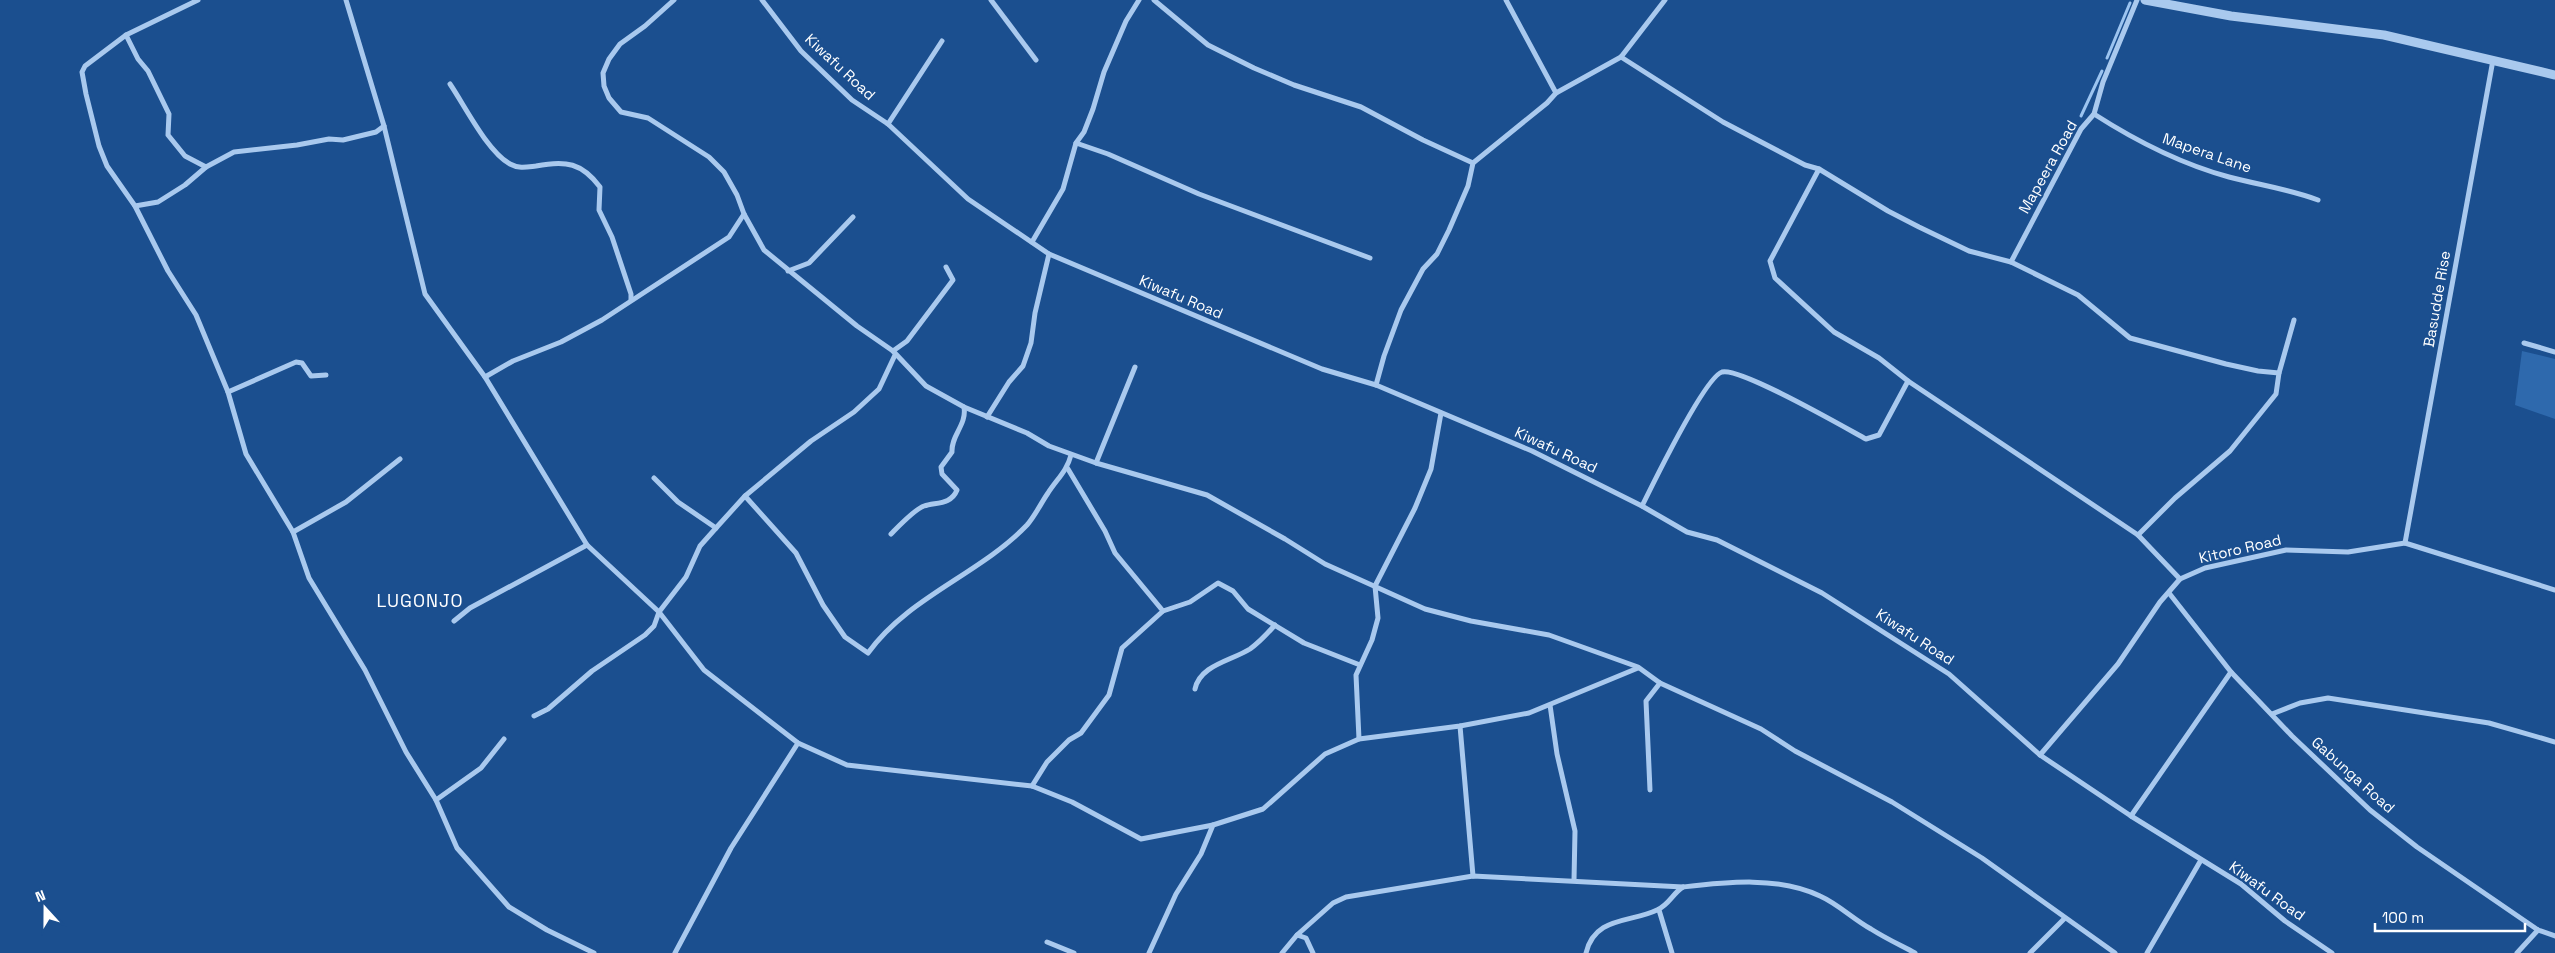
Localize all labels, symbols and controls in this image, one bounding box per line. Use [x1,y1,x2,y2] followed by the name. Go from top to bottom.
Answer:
[801,29,879,104] street label: Kiwafu Road
[2014,117,2081,217] street label: Mapeera Road
[2160,128,2254,177] street label: Mapera Lane
[2419,249,2454,349] street label: Basudde Rise
[1136,270,1226,323] street label: Kiwafu Road
[1512,422,1601,477] street label: Kiwafu Road
[2197,530,2283,567] street label: Kitoro Road
[377,589,463,612] district label: LUGONJO
[1873,604,1958,669] street label: Kiwafu Road
[2308,732,2399,817] street label: Gabunga Road
[2226,857,2309,925] street label: Kiwafu Road
[20,883,70,933] north arrow
[33,886,48,906] text: N
[2375,900,2525,932] scale bar
[2382,908,2424,927] text: 100 m

